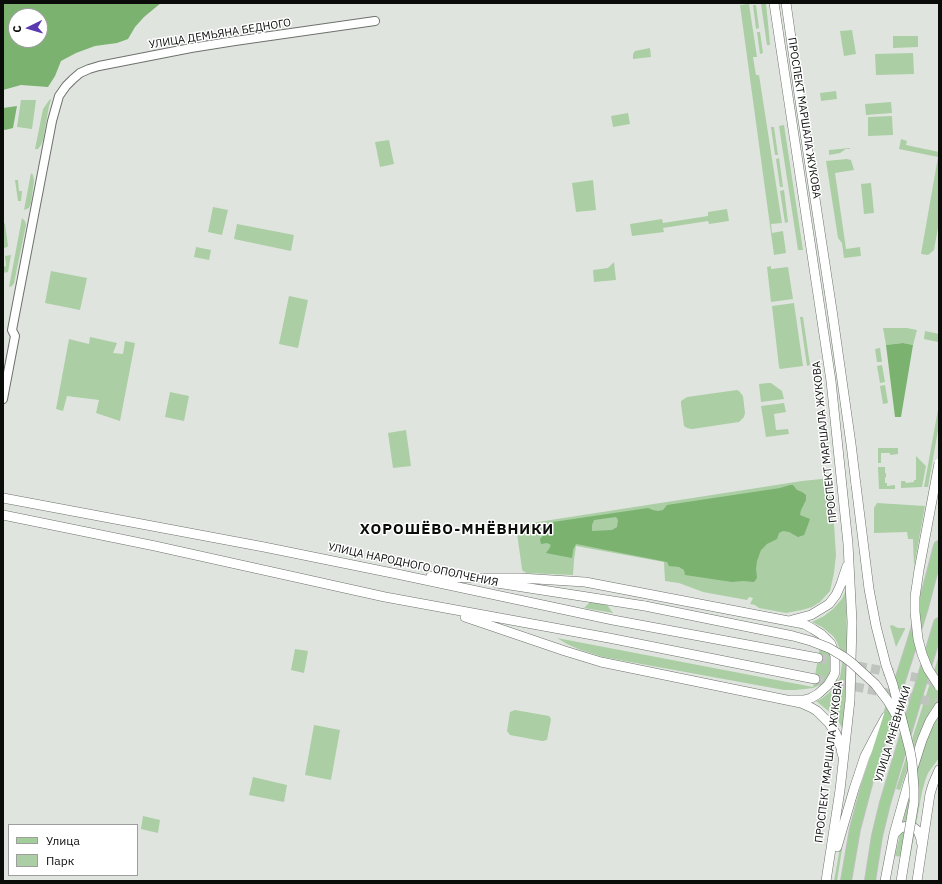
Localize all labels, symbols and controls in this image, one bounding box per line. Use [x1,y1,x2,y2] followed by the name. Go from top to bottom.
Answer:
[8,8,48,48] north arrow
[148,16,292,52] street label: УЛИЦА ДЕМЬЯНА БЕДНОГО
[10,25,24,33] text: С
[785,37,823,199] street label: ПРОСПЕКТ МАРШАЛА ЖУКОВА
[810,360,840,524] street label: ПРОСПЕКТ МАРШАЛА ЖУКОВА
[360,521,554,539] district label: ХОРОШЁВО-МНЁВНИКИ
[327,540,499,590] street label: УЛИЦА НАРОДНОГО ОПОЛЧЕНИЯ
[813,680,845,844] street label: ПРОСПЕКТ МАРШАЛА ЖУКОВА
[872,684,914,784] street label: УЛИЦА МНЁВНИКИ
[8,824,138,876] legend
[46,833,80,848] text: Улица
[46,853,74,868] text: Парк

